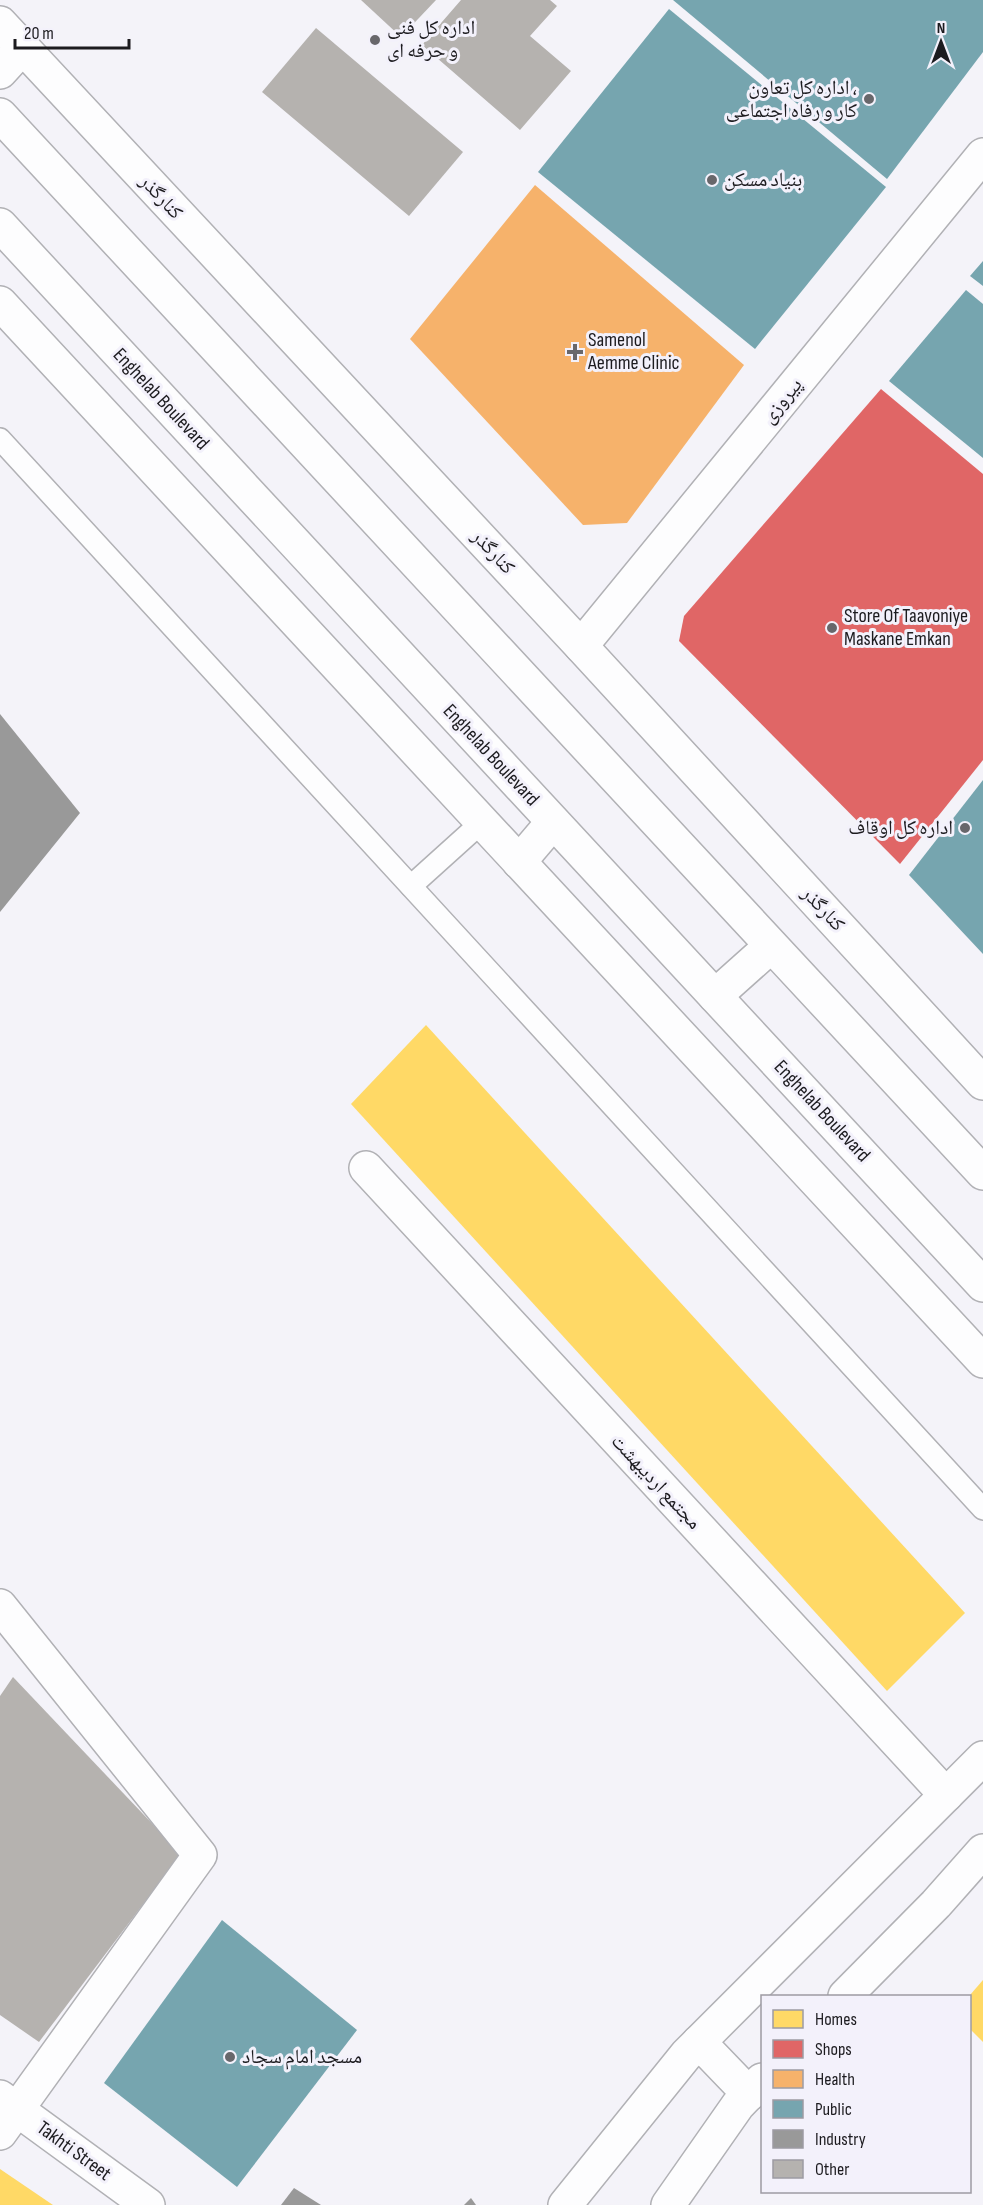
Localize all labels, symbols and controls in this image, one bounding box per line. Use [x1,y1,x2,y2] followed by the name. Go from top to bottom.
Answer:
[15,12,129,50] scale bar
[911,12,971,72] north arrow
[387,16,475,63] place label: اداره کل فنی و حرفه ای
[937,19,945,38] text: N
[24,23,54,44] text: 20 m
[368,33,382,47] marker: اداره کل فنی و حرفه ای
[726,76,857,123] place label: اداره کل تعاون ، کار و رفاه اجتماعی
[862,92,876,106] marker: اداره کل تعاون ، کار و رفاه اجتماعی
[724,168,802,192] place label: بنیاد مسکن
[134,169,188,224] street label: کنارگذر
[705,173,719,187] marker: بنیاد مسکن
[587,328,680,375] place label: Samenol Aemme Clinic
[108,343,214,455] street label: Enghelab Boulevard
[566,343,584,361] marker: Samenol Aemme Clinic
[756,373,808,429] street label: پیروزی
[466,524,520,579] street label: کنارگذر
[844,604,968,651] place label: Store Of Taavoniye Maskane Emkan
[825,621,839,635] marker: Store Of Taavoniye Maskane Emkan
[438,699,544,811] street label: Enghelab Boulevard
[848,816,953,840] place label: اداره کل اوقاف
[958,821,972,835] marker: اداره کل اوقاف
[796,881,850,936] street label: کنارگذر
[769,1055,875,1167] street label: Enghelab Boulevard
[606,1429,706,1535] street label: مجتمع اردیبهشت
[761,1995,971,2193] legend
[815,2009,857,2030] text: Homes
[815,2039,852,2060] text: Shops
[242,2045,362,2070] place label: مسجد امام سجاد
[223,2050,237,2064] marker: مسجد امام سجاد
[815,2069,855,2090] text: Health
[815,2099,852,2120] text: Public
[32,2116,116,2186] street label: Takhti Street
[815,2129,866,2150] text: Industry
[815,2159,849,2180] text: Other

